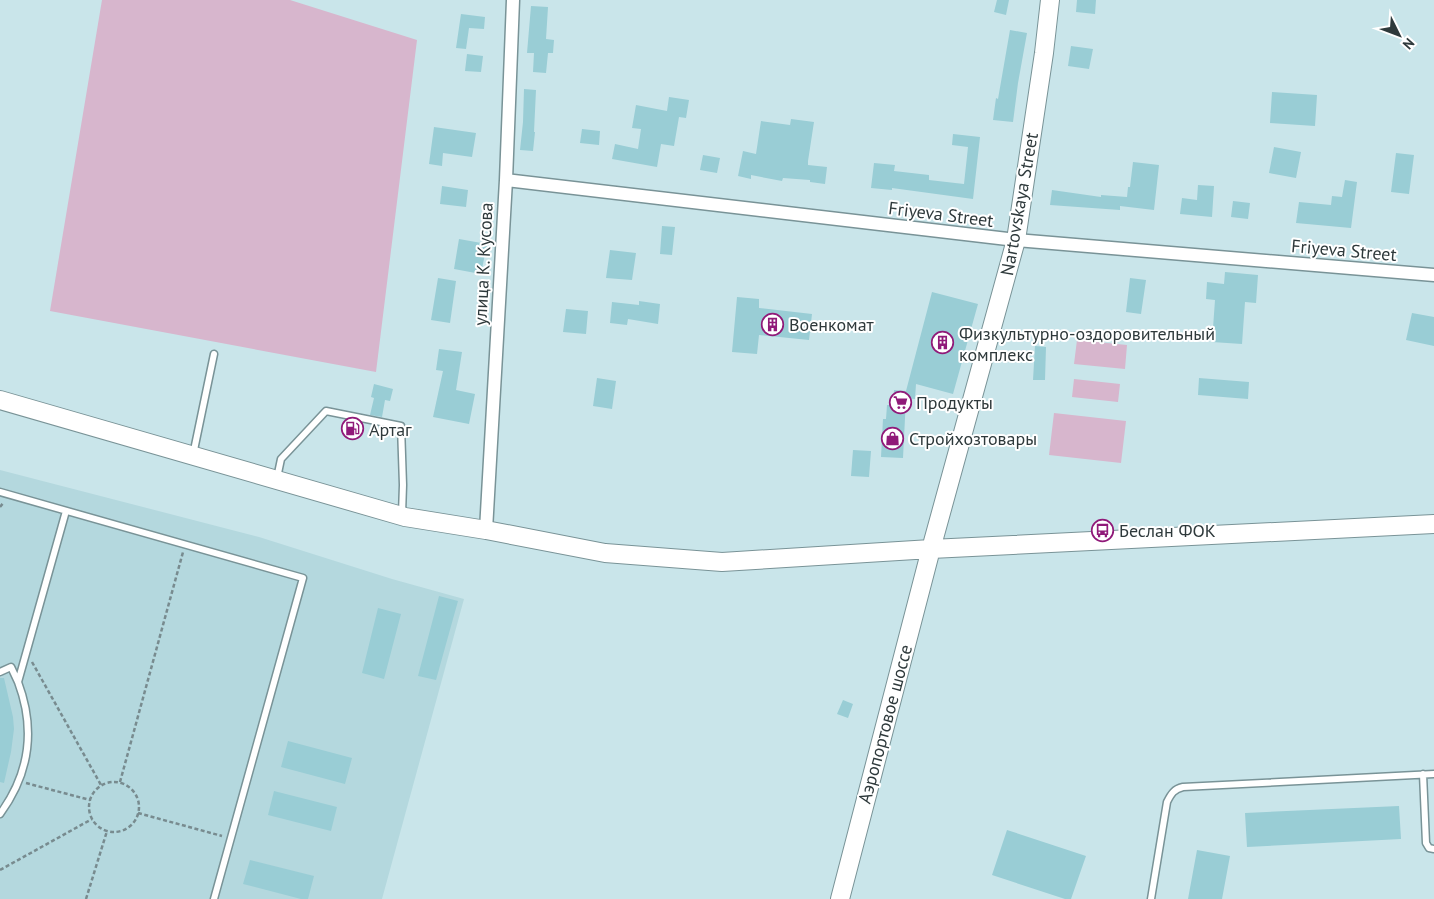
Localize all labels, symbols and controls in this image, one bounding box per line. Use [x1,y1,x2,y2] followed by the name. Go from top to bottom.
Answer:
[1374,10,1424,60] north arrow
[1399,34,1418,53] text: N
[995,131,1043,277] street label: Nartovskaya Street
[887,196,995,232] street label: Friyeva Street
[468,202,498,326] street label: улица К. Кусова
[1290,234,1398,266] street label: Friyeva Street
[761,312,785,336] building icon: Военкомат
[789,313,875,336] place label: Военкомат
[959,322,1215,366] place label: Физкультурно-оздоровительный комплекс
[931,331,955,355] building icon: Физкультурно-оздоровительный комплекс
[888,390,912,414] supermarket icon: Продукты
[916,391,993,414] place label: Продукты
[341,417,365,441] fuel station icon: Артаг
[369,418,412,441] place label: Артаг
[881,426,905,450] shop icon: Стройхозтовары
[909,427,1037,450] place label: Стройхозтовары
[1091,518,1115,542] bus stop icon: Беслан ФОК
[1119,519,1216,542] place label: Беслан ФОК
[853,642,917,806] street label: Аэропортовое шоссе

